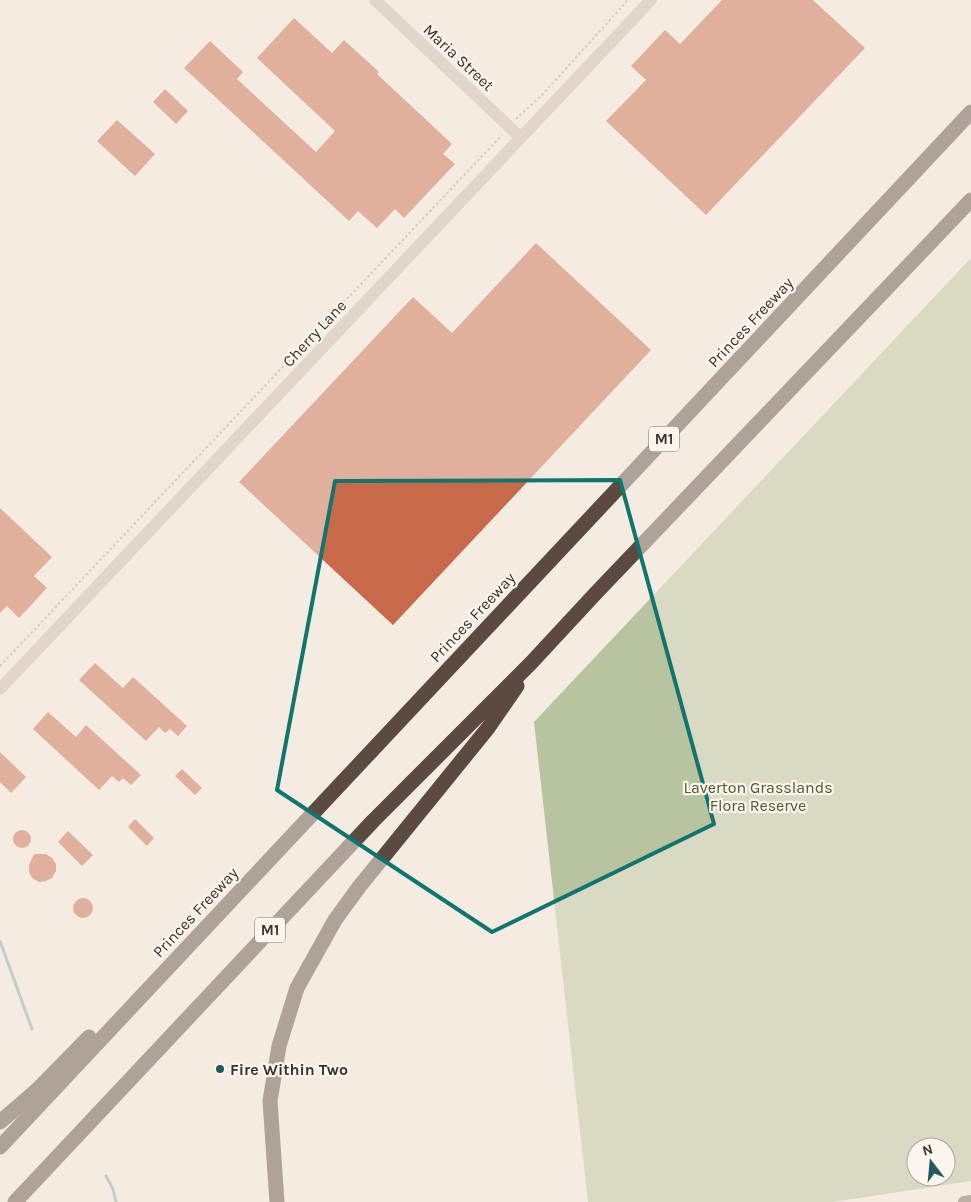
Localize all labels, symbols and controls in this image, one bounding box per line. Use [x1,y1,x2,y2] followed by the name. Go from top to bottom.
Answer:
[419,20,498,95] street label: Maria Street
[704,273,797,371] street label: Princes Freeway
[279,296,350,371] street label: Cherry Lane
[649,426,679,452] road number: M1
[426,568,519,666] street label: Princes Freeway
[683,778,833,815] park label: Laverton Grasslands Flora Reserve
[149,863,242,961] street label: Princes Freeway
[255,918,285,942] road number: M1
[230,1060,348,1079] place label: Fire Within Two
[214,1063,226,1075] marker: Fire Within Two
[906,1137,956,1187] north arrow
[920,1140,935,1160] text: N

